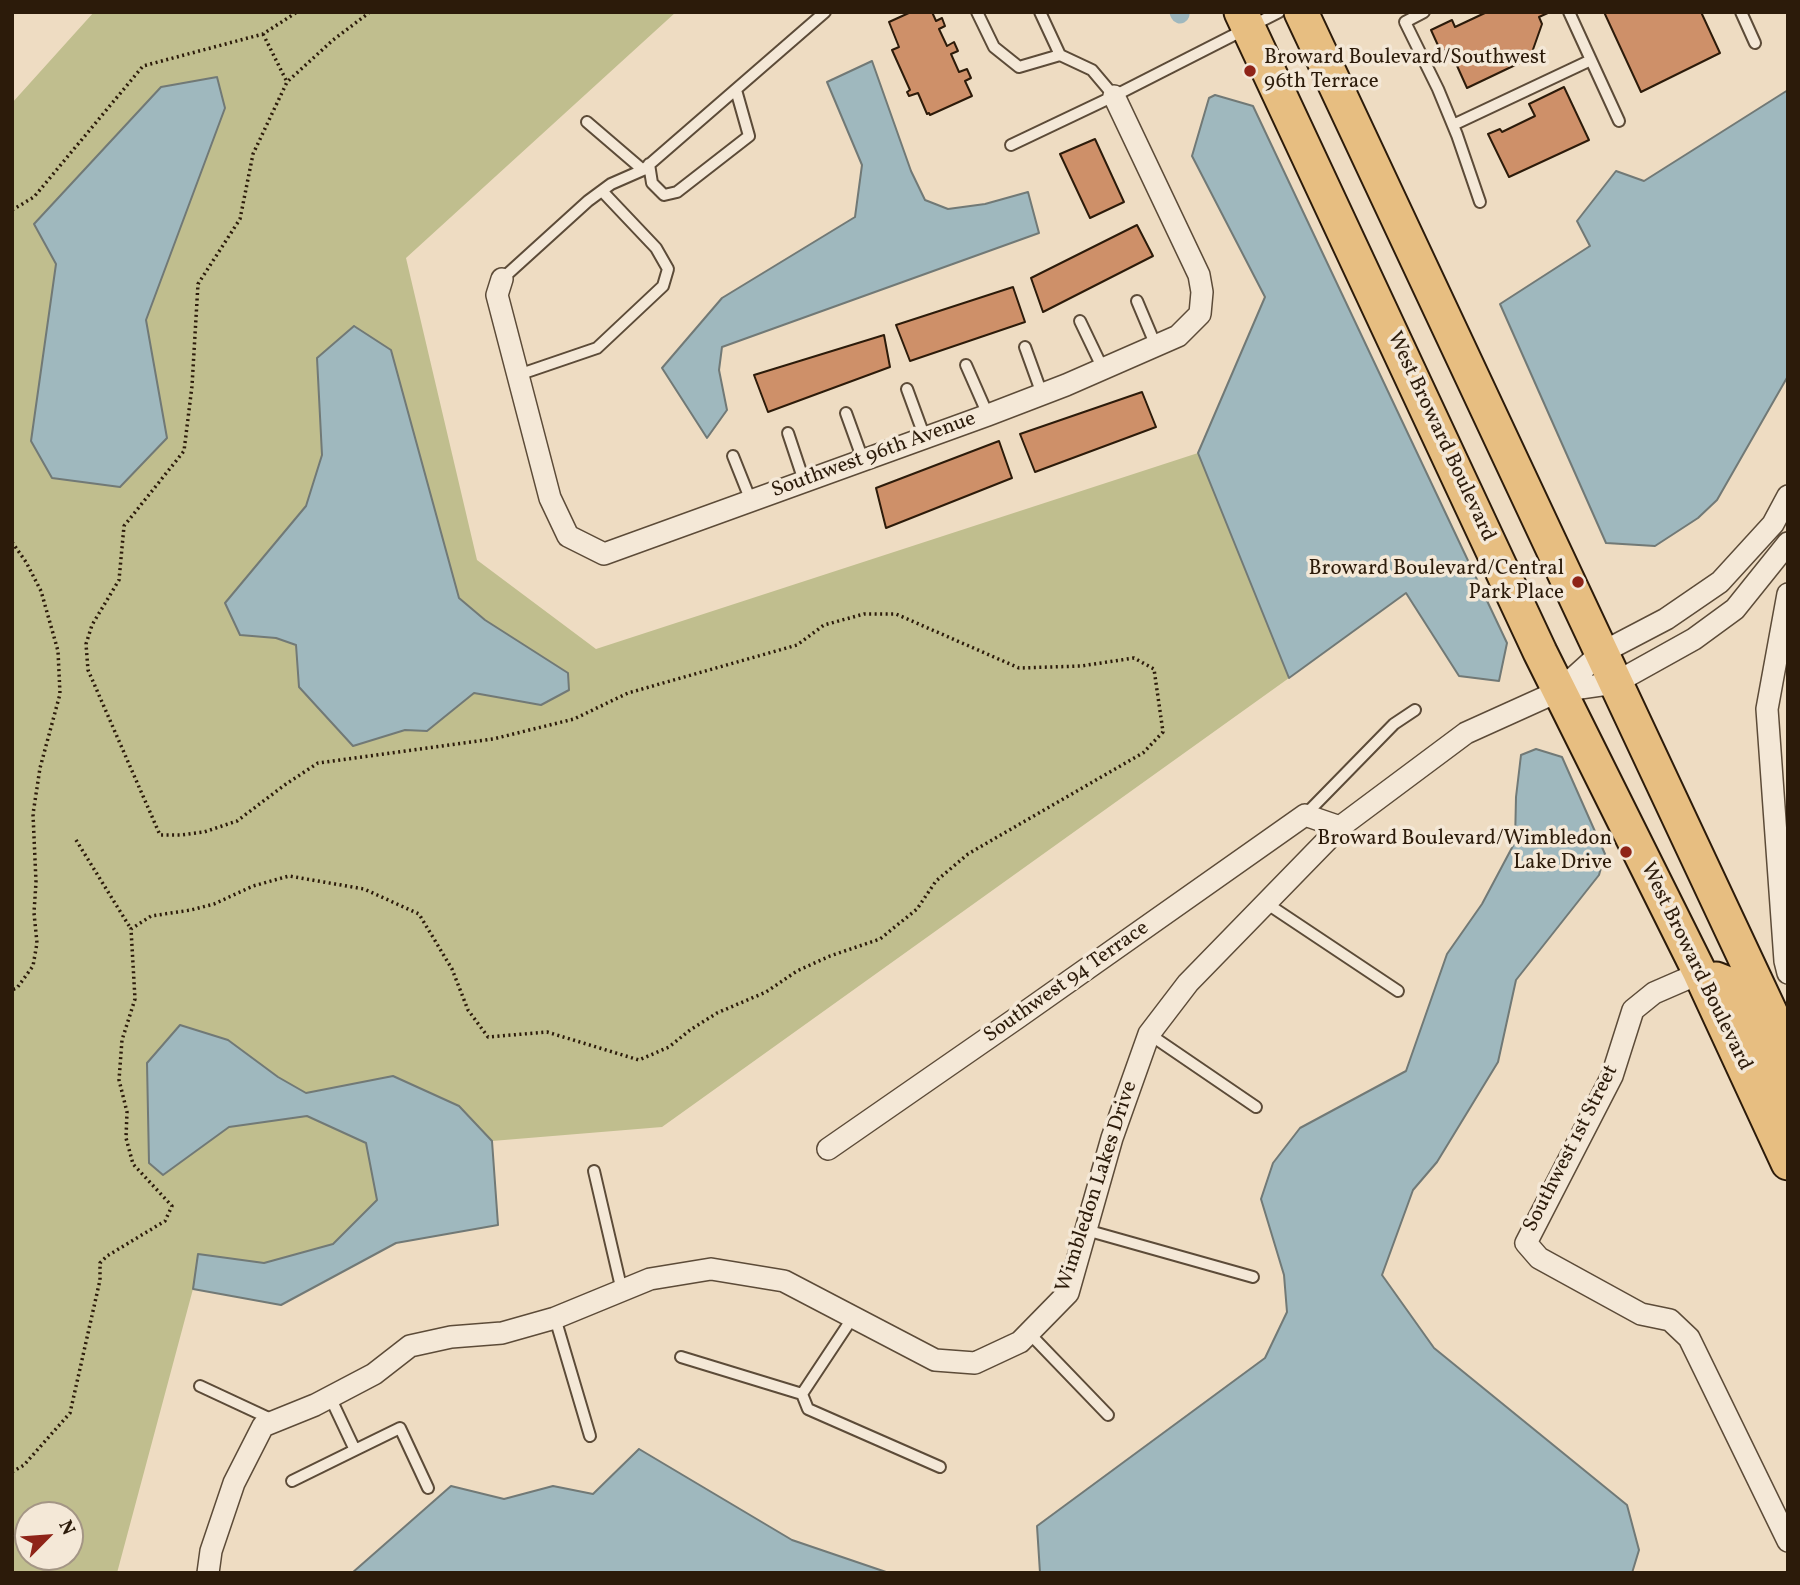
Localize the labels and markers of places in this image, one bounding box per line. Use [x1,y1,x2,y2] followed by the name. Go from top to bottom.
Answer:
[1264,46,1546,96] place label: Broward Boulevard/Southwest 96th Terrace
[1242,63,1258,79] marker: Broward Boulevard/Southwest 96th Terrace
[1309,557,1564,607] place label: Broward Boulevard/Central Park Place
[1570,574,1586,590] marker: Broward Boulevard/Central Park Place
[1317,827,1612,877] place label: Broward Boulevard/Wimbledon Lake Drive
[1618,844,1634,860] marker: Broward Boulevard/Wimbledon Lake Drive

